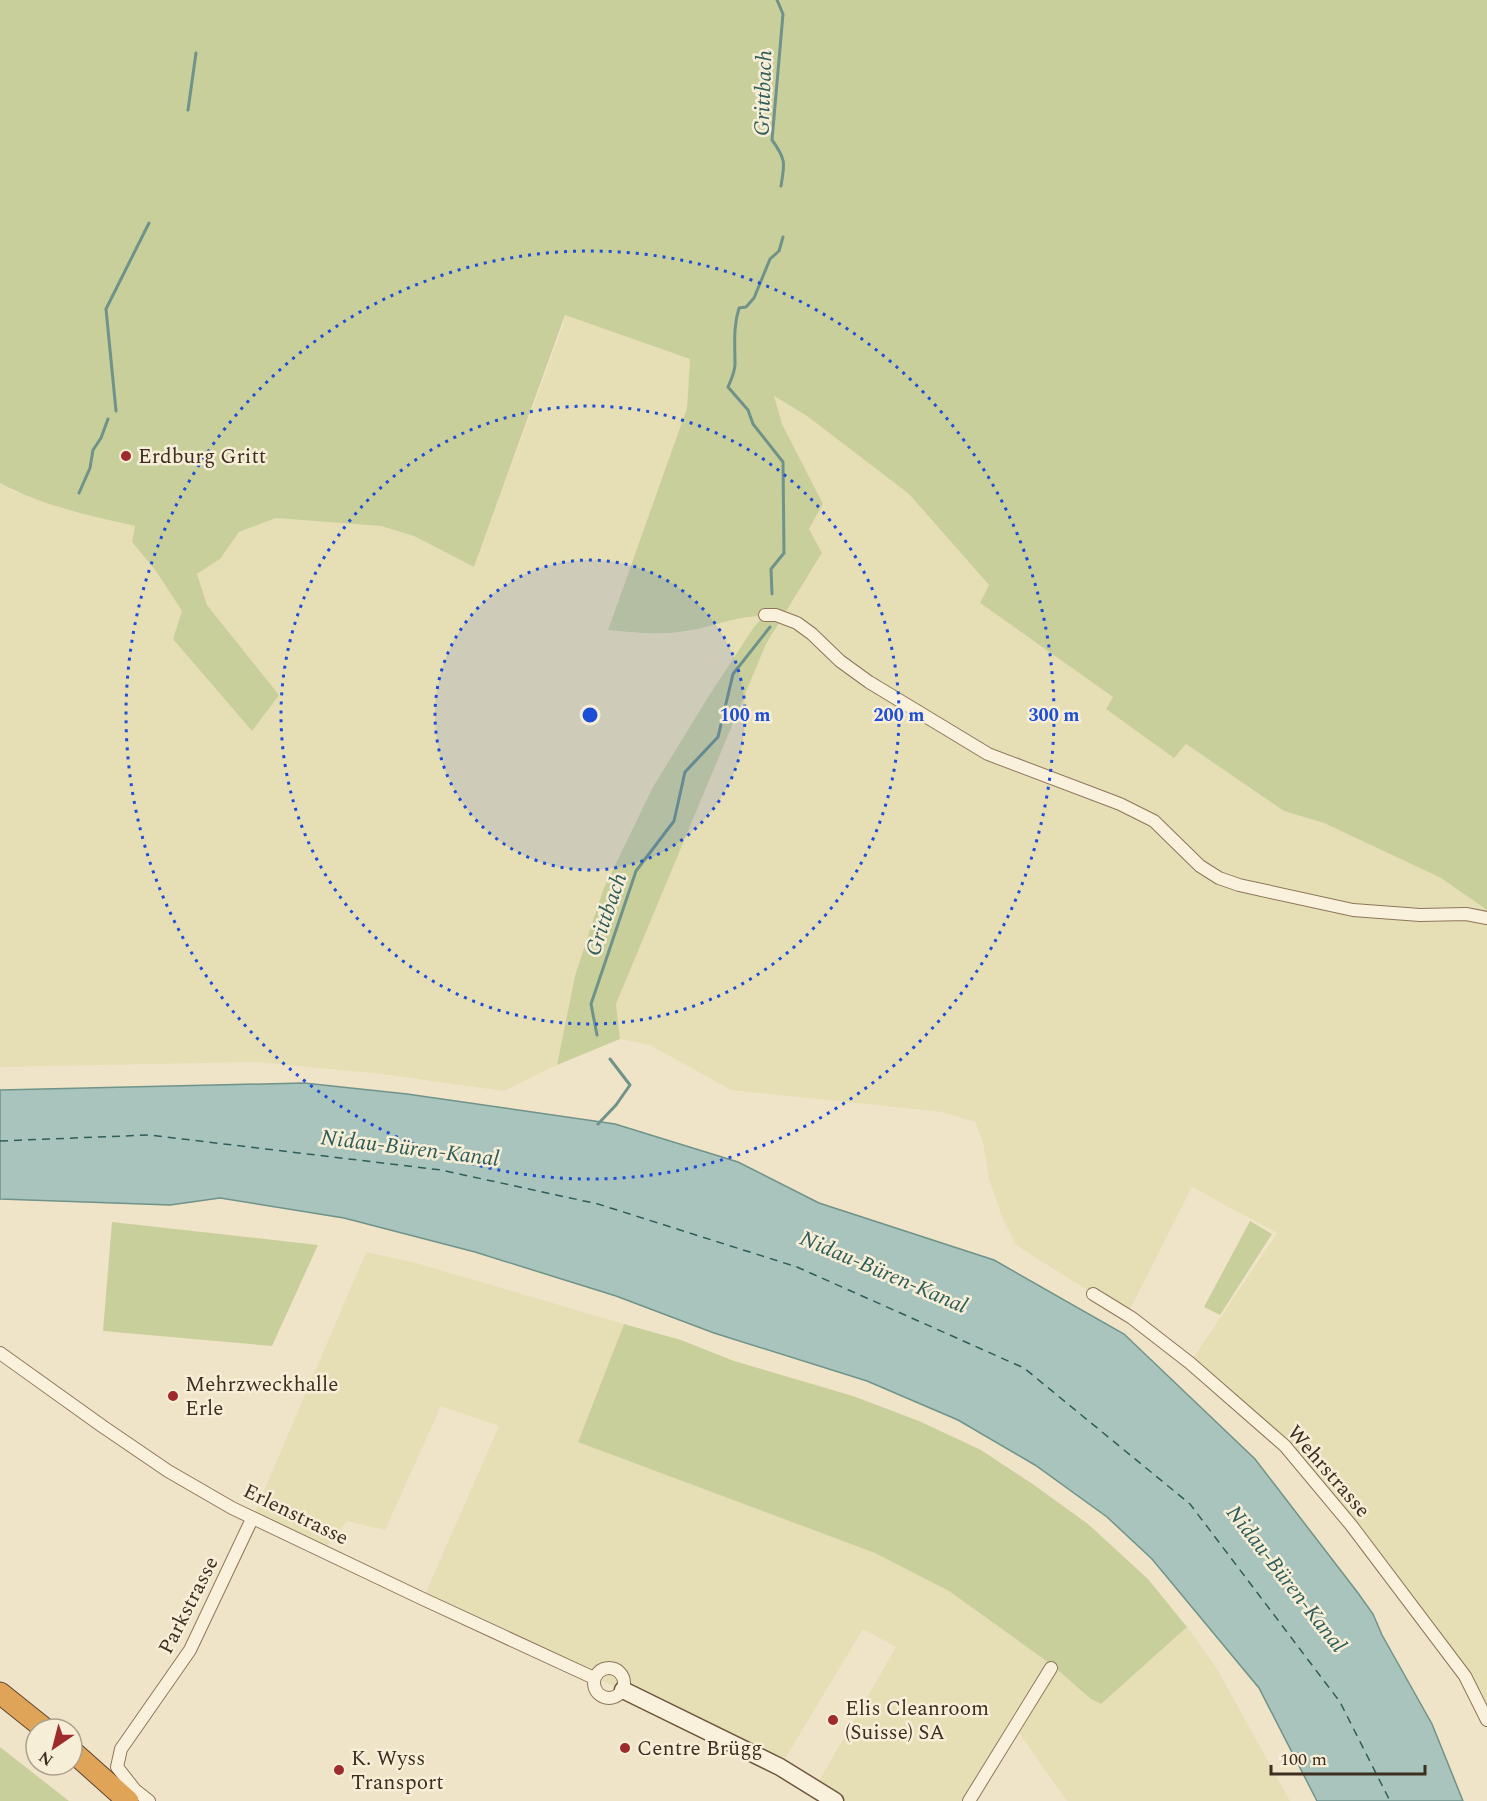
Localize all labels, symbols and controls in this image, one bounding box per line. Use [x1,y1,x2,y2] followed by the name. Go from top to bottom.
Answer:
[746,49,781,137] water label: Grittbach
[138,441,266,473] place label: Erdburg Gritt
[119,449,133,463] marker: Erdburg Gritt
[719,702,771,729] text: 100 m
[873,702,925,729] text: 200 m
[1028,702,1080,729] text: 300 m
[580,705,600,725] centre of rings
[577,868,636,961] water label: Grittbach
[319,1121,501,1176] water label: Nidau-Büren-Kanal
[794,1222,973,1323] water label: Nidau-Büren-Kanal
[185,1369,338,1425] place label: Mehrzweckhalle Erle
[166,1389,180,1403] marker: Mehrzweckhalle Erle
[1279,1418,1378,1525] street label: Wehrstrasse
[237,1476,354,1554] street label: Erlenstrasse
[1218,1498,1354,1660] water label: Nidau-Büren-Kanal
[151,1551,227,1660] street label: Parkstrasse
[845,1693,989,1749] place label: Elis Cleanroom (Suisse) SA
[826,1713,840,1727] marker: Elis Cleanroom (Suisse) SA
[24,1717,84,1777] north arrow
[637,1733,762,1765] place label: Centre Brügg
[1271,1738,1426,1776] scale bar
[618,1741,632,1755] marker: Centre Brügg
[351,1743,444,1799] place label: K. Wyss Transport
[34,1745,58,1772] text: N
[1280,1746,1327,1773] text: 100 m
[332,1763,346,1777] marker: K. Wyss Transport

